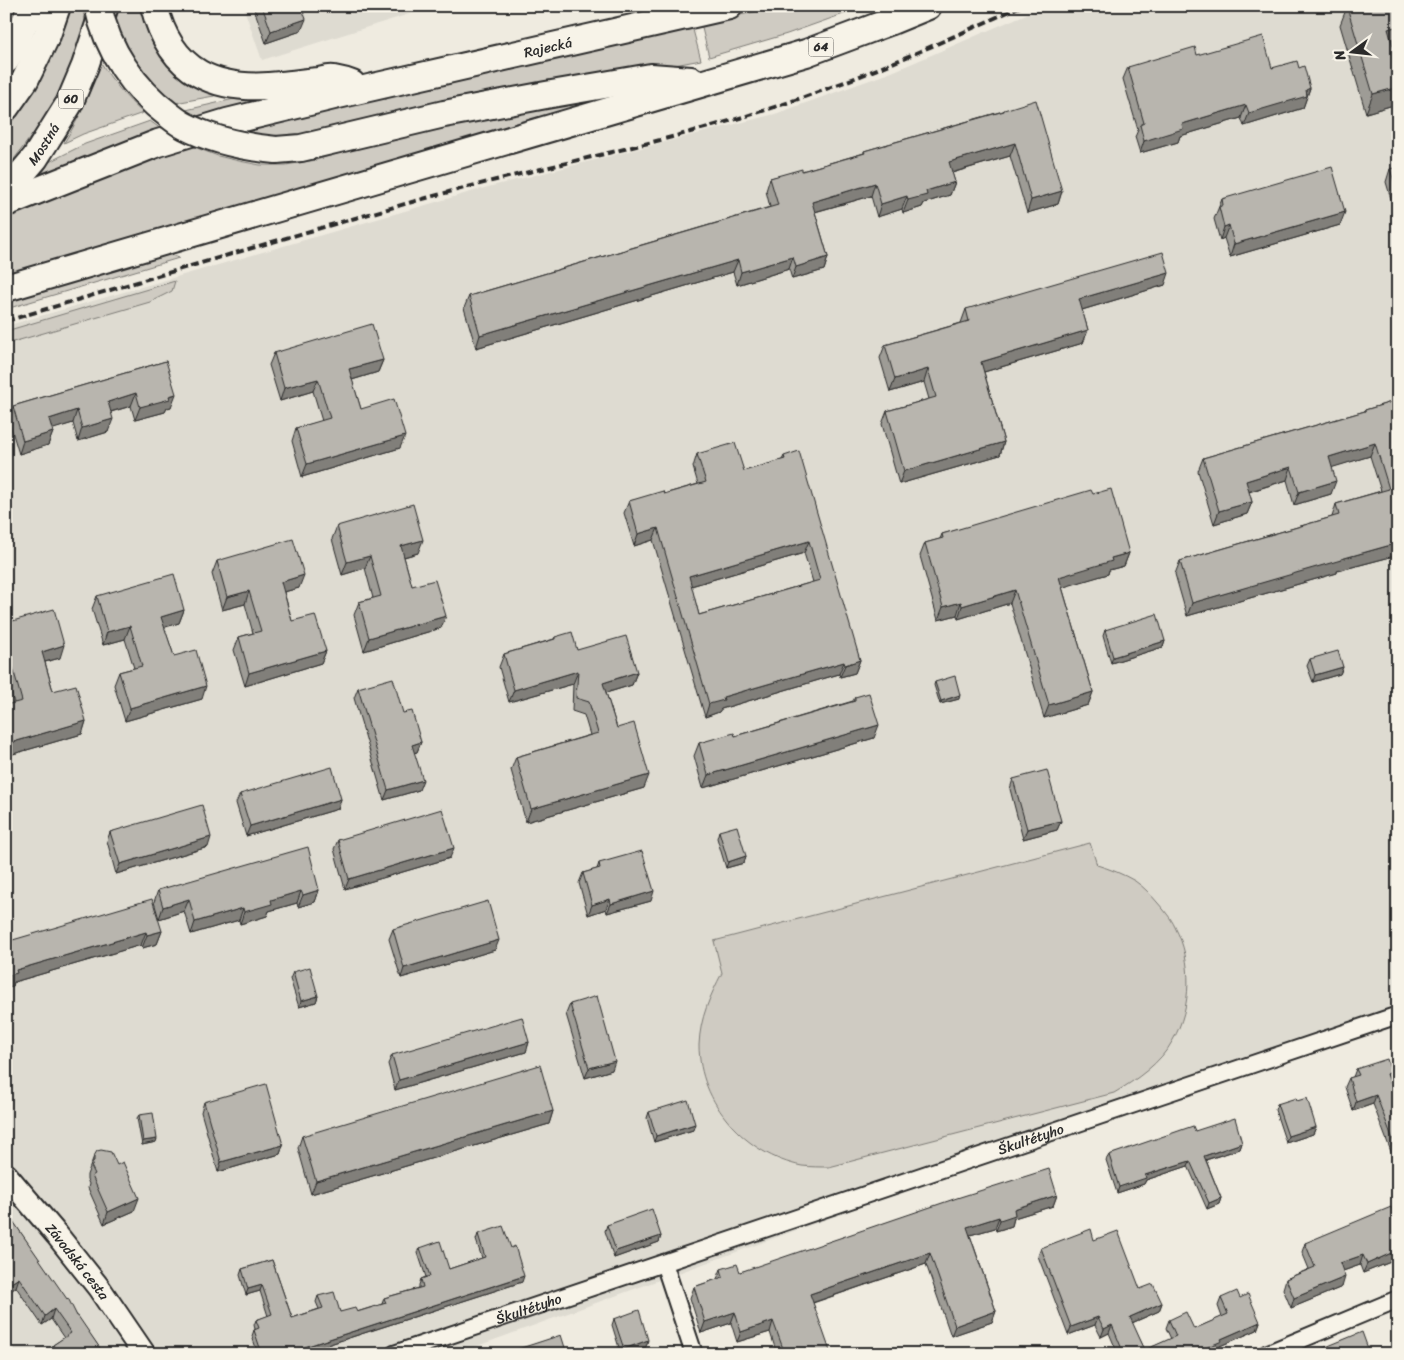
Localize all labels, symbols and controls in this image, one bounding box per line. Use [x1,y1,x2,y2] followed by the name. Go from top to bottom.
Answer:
[1326,28,1376,78] north arrow
[521,30,575,65] street label: Rajecká
[808,38,834,56] road number: 64
[1327,47,1354,64] text: N
[58,90,84,108] road number: 60
[22,118,67,171] street label: Mostná
[994,1117,1067,1162] street label: Škultétyho
[39,1217,116,1306] street label: Závodská cesta
[492,1286,565,1332] street label: Škultétyho

